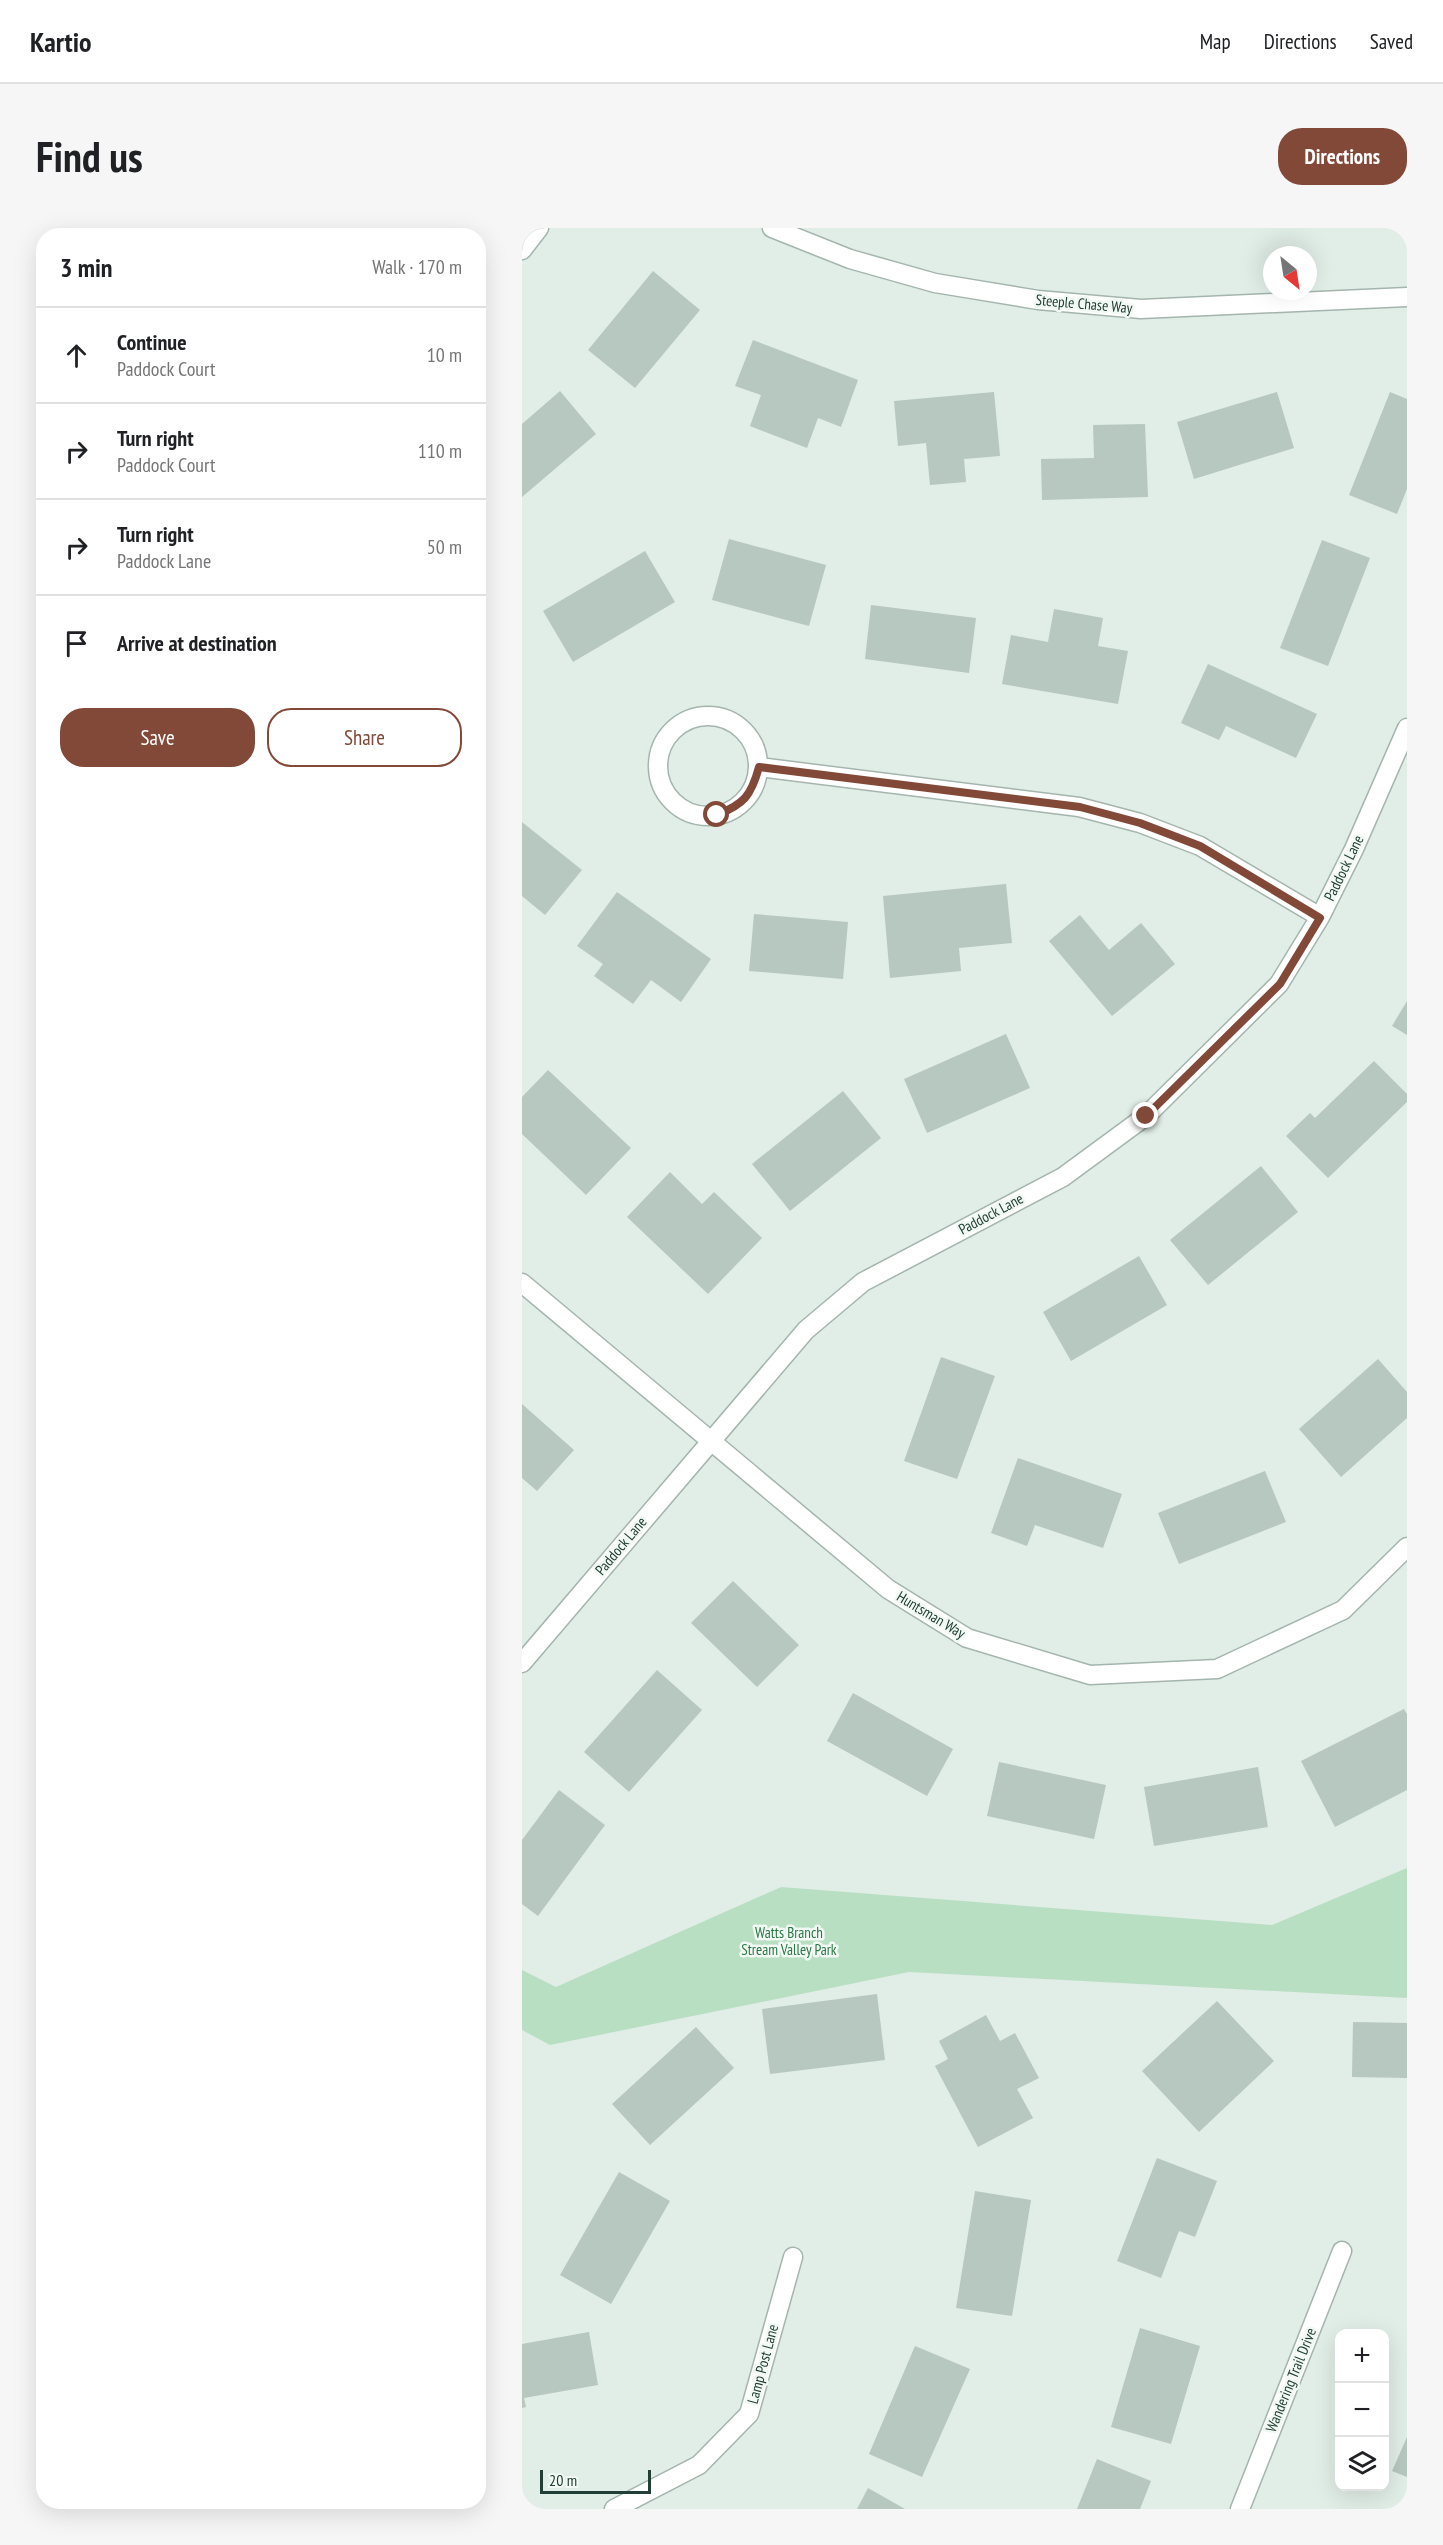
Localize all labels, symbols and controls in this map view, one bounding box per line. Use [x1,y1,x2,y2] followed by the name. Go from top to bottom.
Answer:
[30,23,92,60] text: Kartio
[1200,28,1231,55] text: Map
[1264,28,1337,55] text: Directions
[1370,28,1413,55] text: Saved
[1278,128,1407,185] button: Directions
[36,129,143,184] text: Find us
[1263,246,1317,300] north arrow
[60,251,113,284] text: 3 min
[372,254,462,280] text: Walk · 170 m
[1035,290,1134,317] street label: Steeple Chase Way
[117,328,187,356] text: Continue
[60,339,93,372] icon: ahead
[427,342,462,368] text: 10 m
[117,356,215,382] text: Paddock Court
[117,424,194,452] text: Turn right
[60,435,93,468] icon: right
[418,438,462,464] text: 110 m
[117,452,215,478] text: Paddock Court
[117,520,194,548] text: Turn right
[60,531,93,564] icon: right
[427,534,462,560] text: 50 m
[117,548,211,574] text: Paddock Lane
[60,627,93,660] icon: arrive
[117,629,277,657] text: Arrive at destination
[60,708,255,767] button: Save
[267,708,462,767] button: Share
[703,801,729,827] route start
[1320,832,1368,904] street label: Paddock Lane
[1132,1102,1158,1128] route end
[955,1189,1026,1239] street label: Paddock Lane
[591,1513,651,1579] street label: Paddock Lane
[893,1587,969,1643] street label: Huntsman Way
[741,1923,837,1959] park label: Watts Branch Stream Valley Park
[743,2322,782,2406] street label: Lamp Post Lane
[1261,2325,1320,2435] street label: Wandering Trail Drive
[1335,2329,1389,2491] map controls
[1335,2329,1389,2383] button: +
[1335,2383,1389,2437] button: −
[1335,2437,1389,2491] button: layers
[540,2467,651,2494] scale bar
[549,2470,577,2490] text: 20 m

